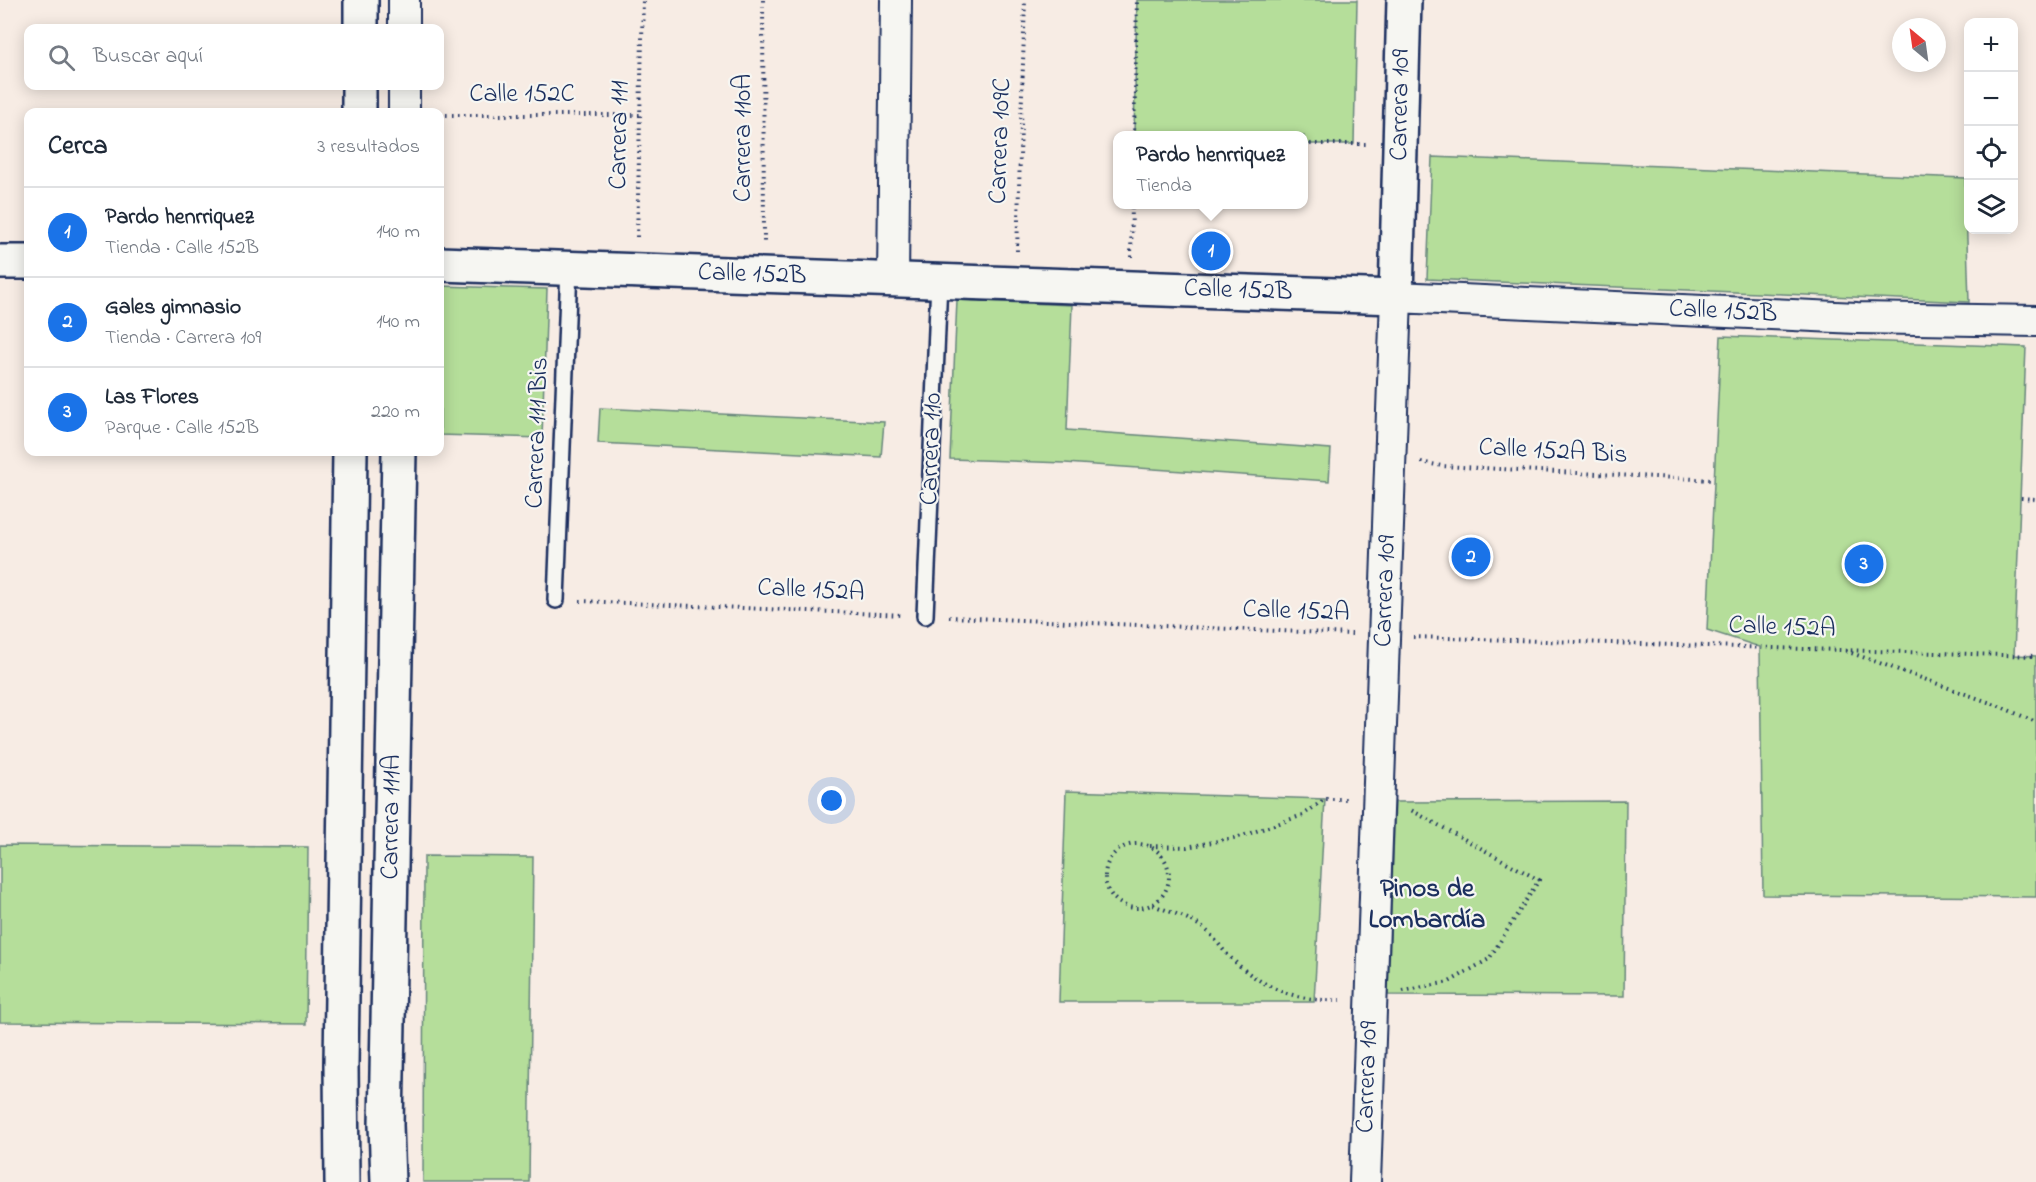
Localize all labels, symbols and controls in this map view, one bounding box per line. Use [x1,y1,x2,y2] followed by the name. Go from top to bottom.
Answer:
[1892,18,1946,72] north arrow
[1964,18,2018,234] map controls
[1964,18,2018,72] button: +
[24,24,444,90] search box
[45,41,78,74] icon: search
[93,41,203,73] text: Buscar aquí
[1381,49,1421,161] street label: Carrera 109
[1964,72,2018,126] button: −
[725,74,763,202] street label: Carrera 110A
[469,76,575,114] street label: Calle 152C
[980,77,1022,205] street label: Carrera 109C
[600,80,640,190] street label: Carrera 111
[1964,126,2018,180] button: locate
[48,128,108,166] text: Cerca
[1113,131,1308,209] popup
[317,133,420,162] text: 3 resultados
[1136,140,1285,172] text: Pardo henrriquez
[1136,172,1192,201] text: Tienda
[1964,180,2018,234] button: layers
[105,202,254,234] text: Pardo henrriquez
[64,218,71,247] text: 1
[376,218,420,247] text: 140 m
[1192,228,1230,274] pin: 1
[105,234,259,263] text: Tienda · Calle 152B
[697,254,807,296] street label: Calle 152B
[1183,270,1293,312] street label: Calle 152B
[1668,290,1778,334] street label: Calle 152B
[105,292,241,324] text: Gales gimnasio
[63,308,72,337] text: 2
[376,308,420,337] text: 140 m
[105,324,261,353] text: Tienda · Carrera 109
[516,357,560,509] street label: Carrera 111 Bis
[105,382,199,414] text: Las Flores
[911,392,953,506] street label: Carrera 110
[63,398,72,427] text: 3
[371,398,420,427] text: 220 m
[105,414,259,443] text: Parque · Calle 152B
[1478,429,1628,475] street label: Calle 152A Bis
[1365,534,1407,648] street label: Carrera 109
[1452,534,1490,580] pin: 2
[1844,542,1884,586] pin: 3
[756,569,866,613] street label: Calle 152A
[1242,591,1350,633] street label: Calle 152A
[1728,607,1836,649] street label: Calle 152A
[372,754,412,880] street label: Carrera 111A
[817,786,846,815] your location
[1369,870,1485,940] district label: Pinos de Lombardía
[1347,1020,1389,1134] street label: Carrera 109

